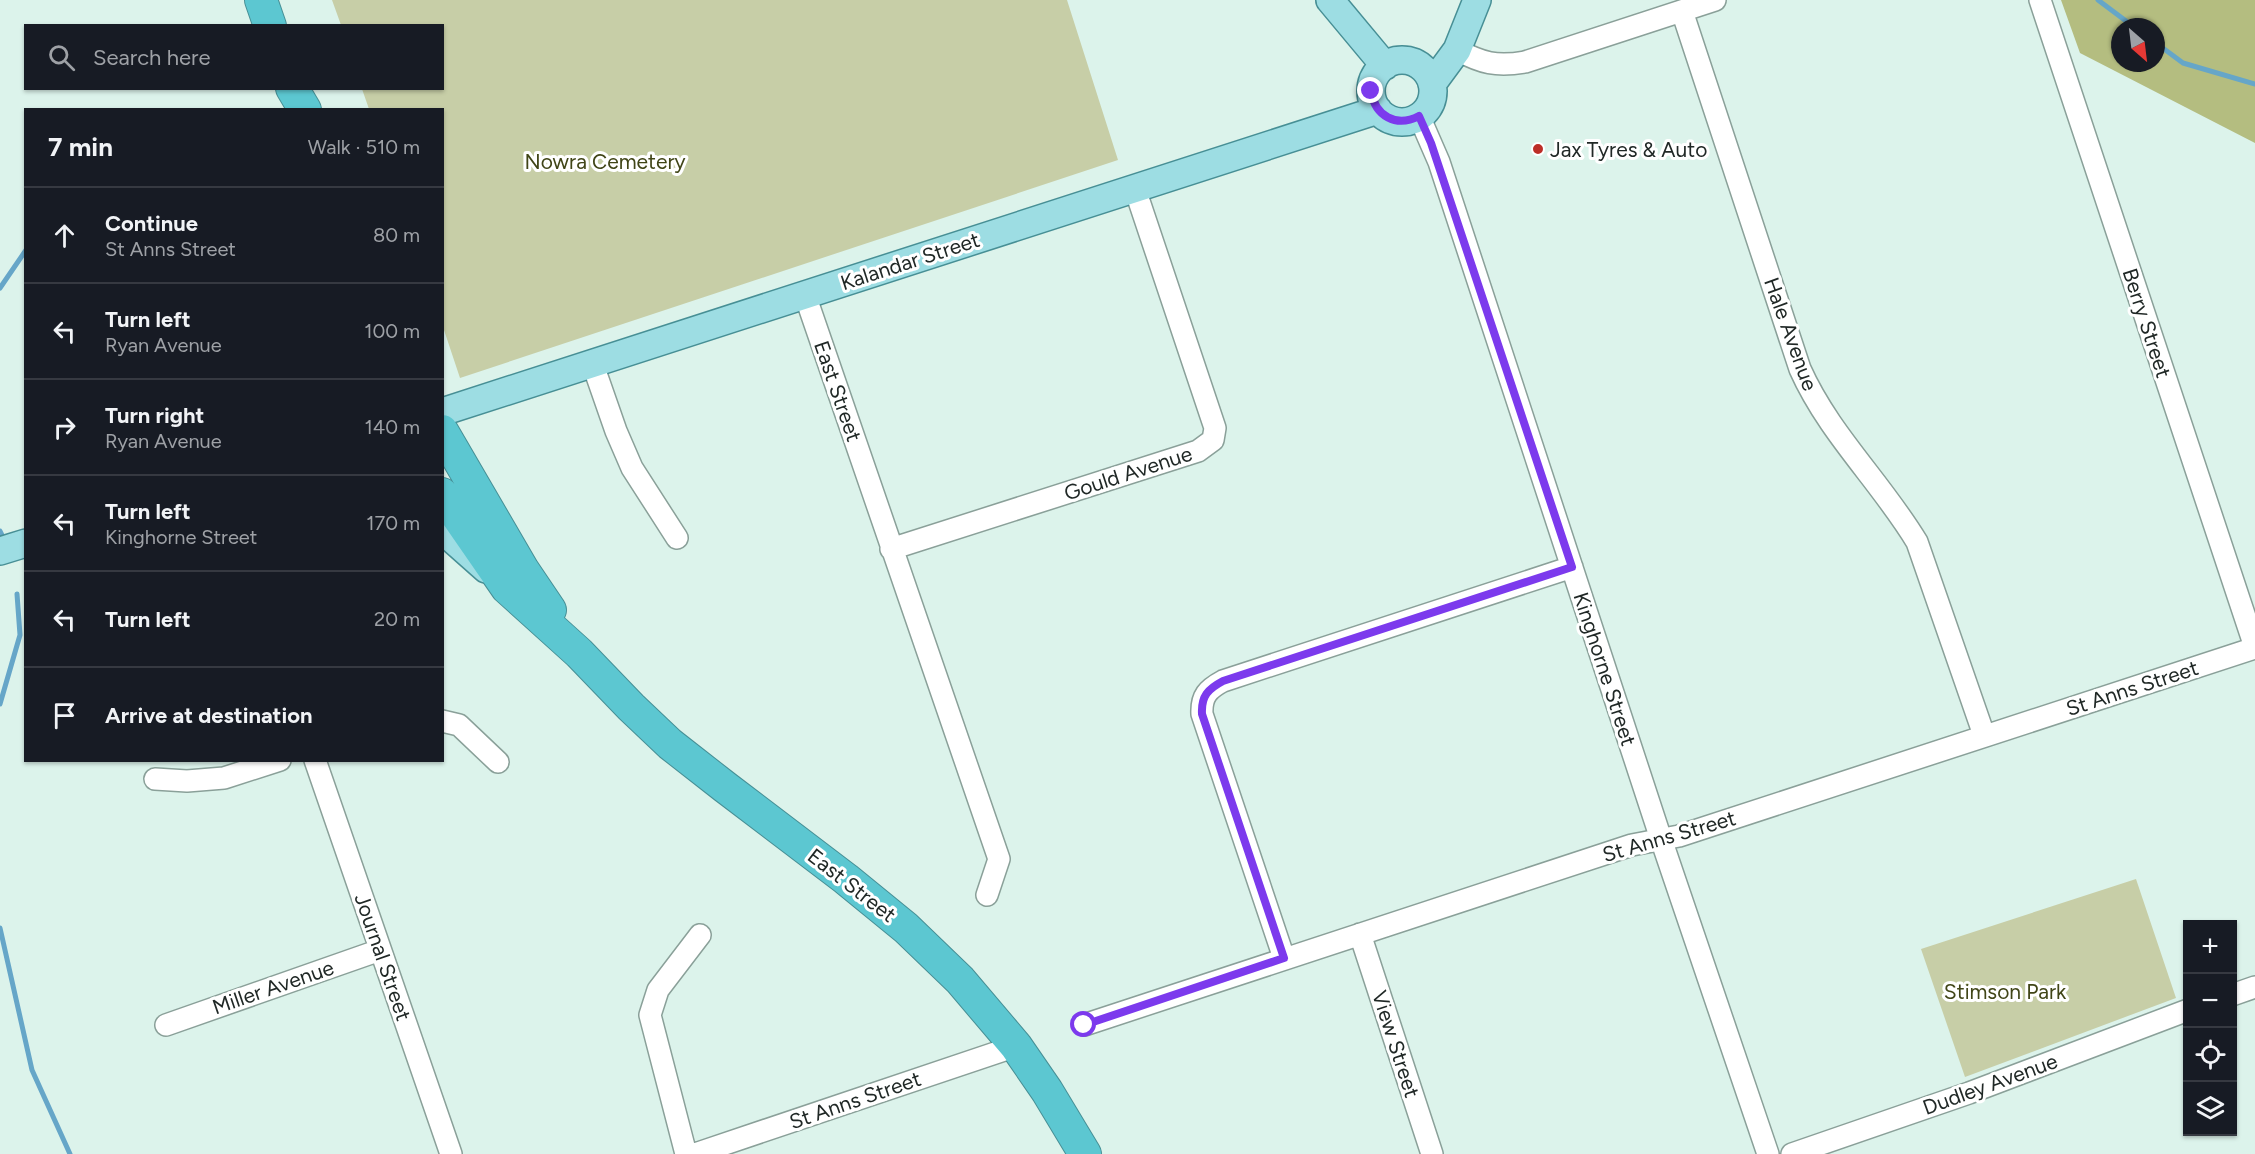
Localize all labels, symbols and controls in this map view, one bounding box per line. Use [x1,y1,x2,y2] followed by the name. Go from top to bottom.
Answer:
[2111,18,2165,72] north arrow
[24,24,444,90] search box
[45,41,78,74] icon: search
[93,44,211,71] text: Search here
[1357,77,1383,103] route end
[48,131,113,163] text: 7 min
[308,135,420,159] text: Walk · 510 m
[1550,137,1707,162] place label: Jax Tyres & Auto
[1531,142,1545,156] marker: Jax Tyres & Auto
[524,149,686,174] park label: Nowra Cemetery
[105,210,198,237] text: Continue
[48,219,81,252] icon: ahead
[373,223,420,247] text: 80 m
[837,227,983,295] street label: Kalandar Street
[105,237,236,261] text: St Anns Street
[2118,265,2176,381] street label: Berry Street
[1759,274,1823,394] street label: Hale Avenue
[105,306,191,333] text: Turn left
[48,315,81,348] icon: left
[364,319,420,343] text: 100 m
[105,333,222,357] text: Ryan Avenue
[809,337,867,445] street label: East Street
[105,402,204,429] text: Turn right
[48,411,81,444] icon: right
[365,415,420,439] text: 140 m
[105,429,222,453] text: Ryan Avenue
[1061,441,1195,505] street label: Gould Avenue
[105,498,191,525] text: Turn left
[48,507,81,540] icon: left
[366,511,420,535] text: 170 m
[105,525,257,549] text: Kinghorne Street
[1568,589,1642,749] street label: Kinghorne Street
[48,603,81,636] icon: left
[105,606,191,633] text: Turn left
[374,607,420,631] text: 20 m
[2063,655,2201,721] street label: St Anns Street
[48,699,81,732] icon: arrive
[105,702,313,729] text: Arrive at destination
[1599,805,1739,867] street label: St Anns Street
[803,843,901,927] street label: East Street
[350,890,416,1024] street label: Journal Street
[2183,920,2237,1136] map controls
[2183,920,2237,974] button: +
[209,955,337,1019] street label: Miller Avenue
[2183,974,2237,1028] button: −
[1944,979,2067,1004] park label: Stimson Park
[1367,987,1425,1101] street label: View Street
[1070,1011,1096,1037] route start
[2183,1028,2237,1082] button: locate
[1919,1048,2061,1120] street label: Dudley Avenue
[786,1066,924,1134] street label: St Anns Street
[2183,1082,2237,1136] button: layers

